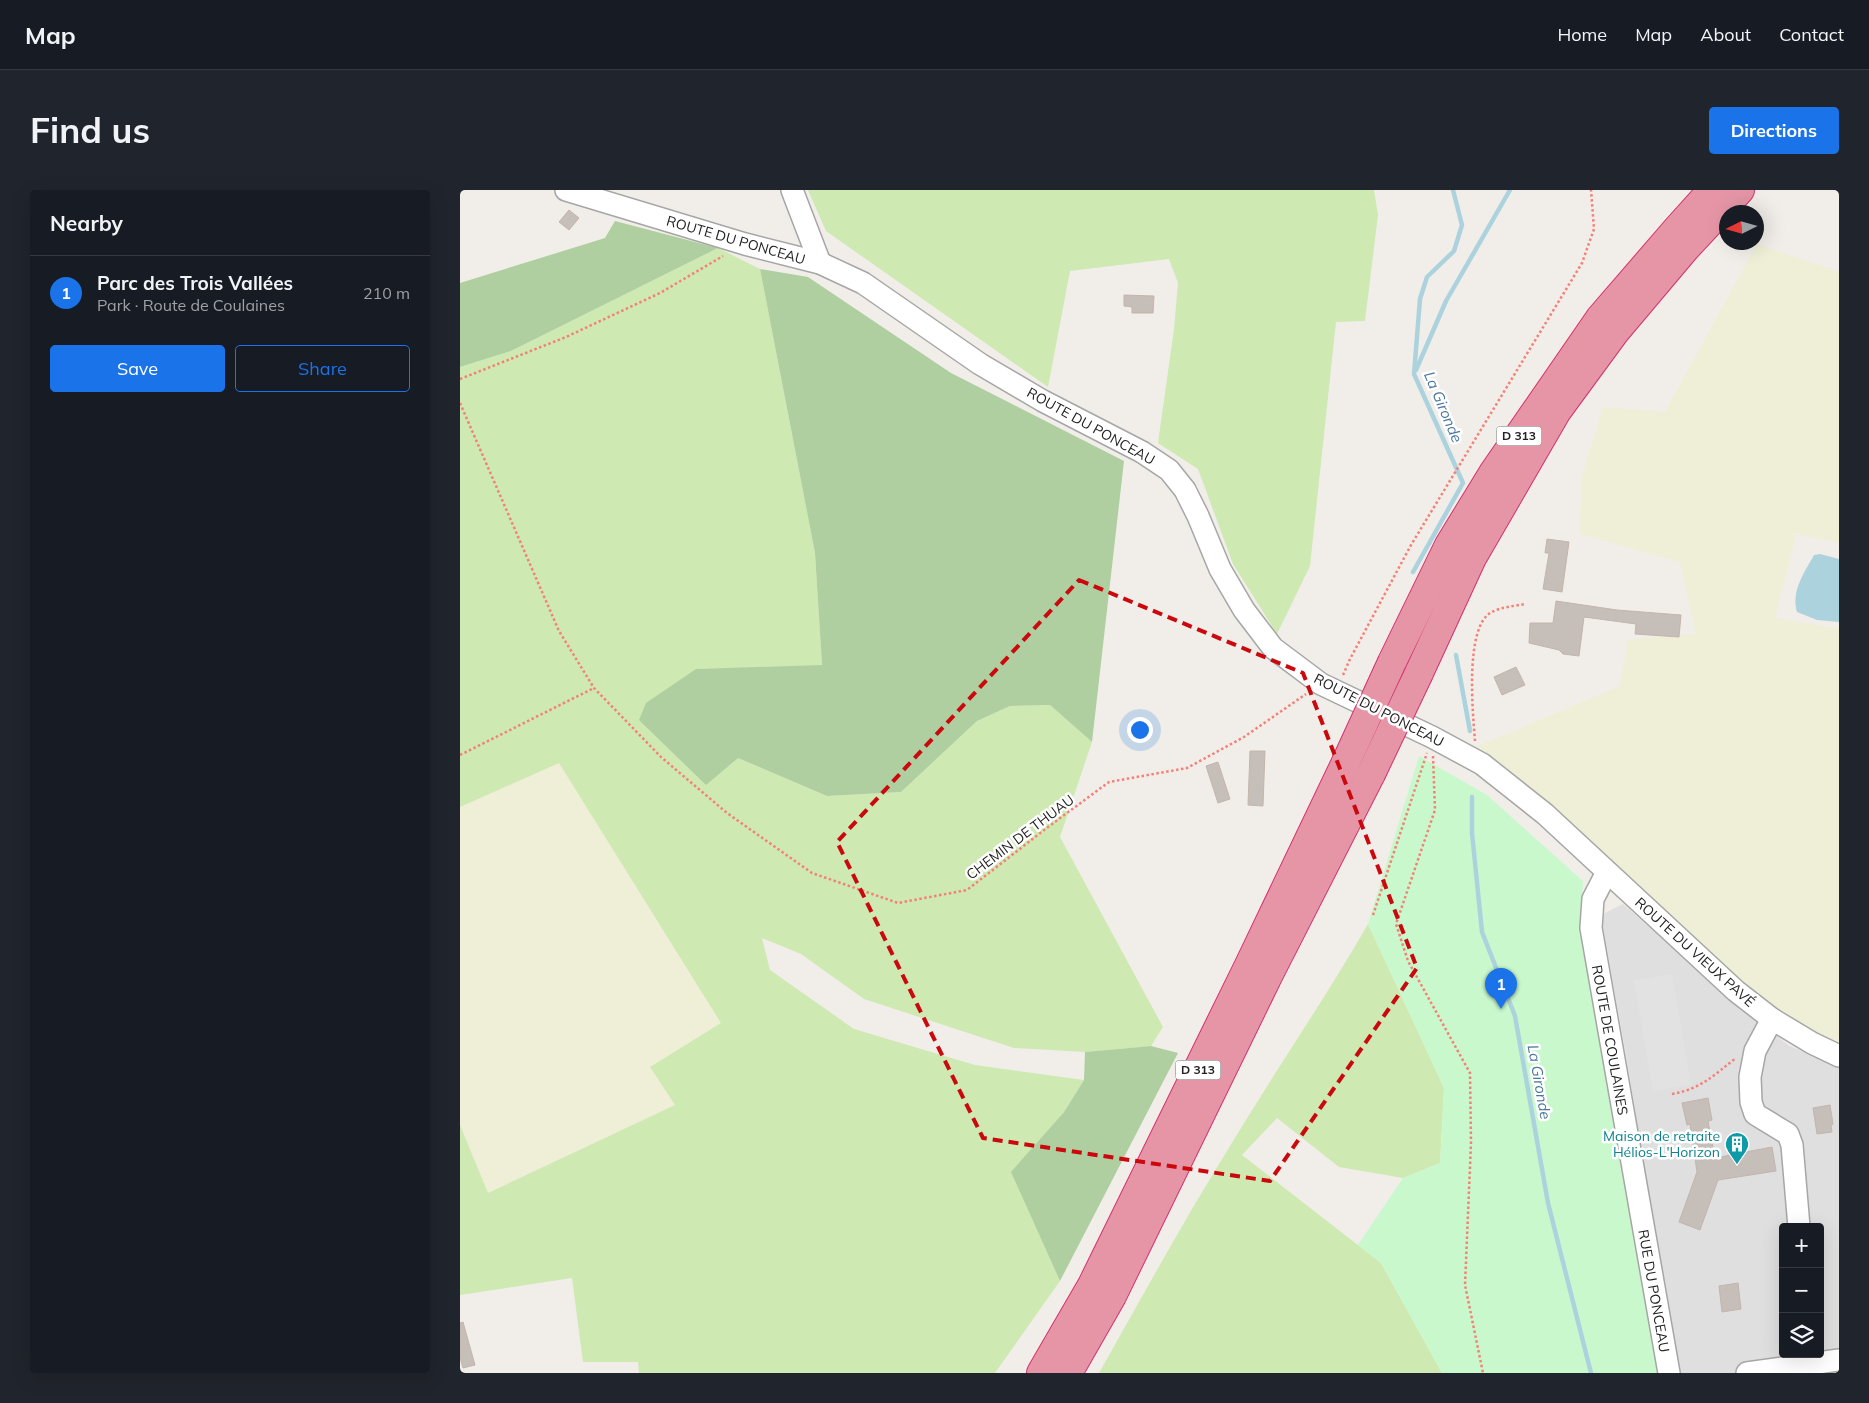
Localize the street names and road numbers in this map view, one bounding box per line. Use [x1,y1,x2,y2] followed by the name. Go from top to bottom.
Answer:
[664,212,808,268] street label: ROUTE DU PONCEAU
[1024,383,1158,469] street label: ROUTE DU PONCEAU
[1496,427,1542,446] road number: D 313
[1311,669,1447,751] street label: ROUTE DU PONCEAU
[963,791,1077,883] street label: CHEMIN DE THUAU
[1631,893,1759,1011] street label: ROUTE DU VIEUX PAVÉ
[1588,964,1632,1117] street label: ROUTE DE COULAINES
[1176,1060,1220,1080] road number: D 313
[1634,1228,1674,1354] street label: RUE DU PONCEAU

